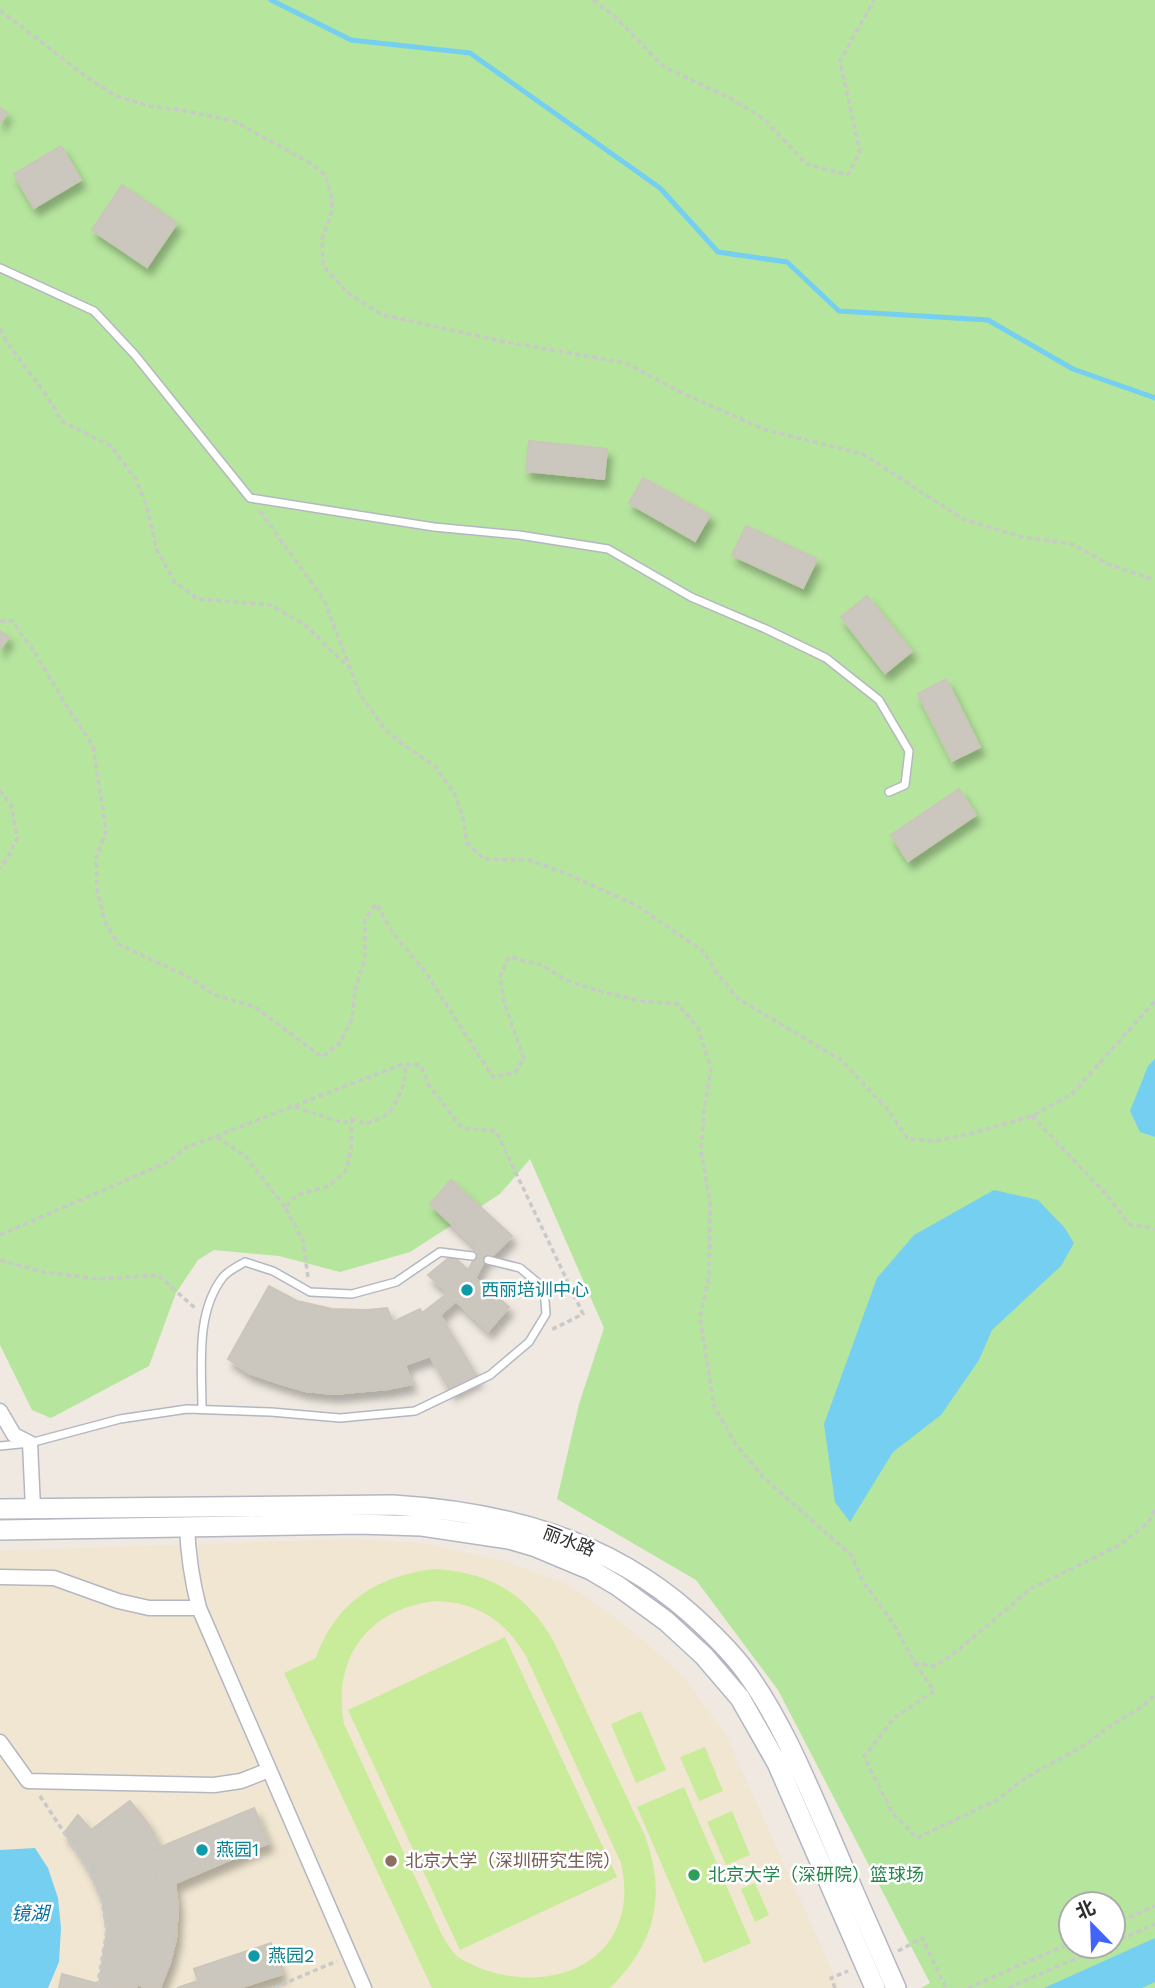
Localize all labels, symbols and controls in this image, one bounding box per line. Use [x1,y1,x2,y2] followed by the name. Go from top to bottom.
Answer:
[481,1279,589,1300] place label: 西丽培训中心
[459,1282,475,1298] marker: 西丽培训中心
[540,1521,598,1560] street label: 丽水路
[216,1839,259,1860] place label: 燕园1
[194,1842,210,1858] marker: 燕园1
[405,1850,621,1871] place label: 北京大学（深圳研究生院）
[383,1853,399,1869] marker: 北京大学（深圳研究生院）
[708,1864,924,1885] place label: 北京大学（深研院）篮球场
[686,1867,702,1883] marker: 北京大学（深研院）篮球场
[1057,1890,1127,1960] north arrow
[1072,1896,1099,1924] text: 北
[11,1902,52,1925] water label: 镜湖
[268,1945,315,1966] place label: 燕园2
[246,1948,262,1964] marker: 燕园2

